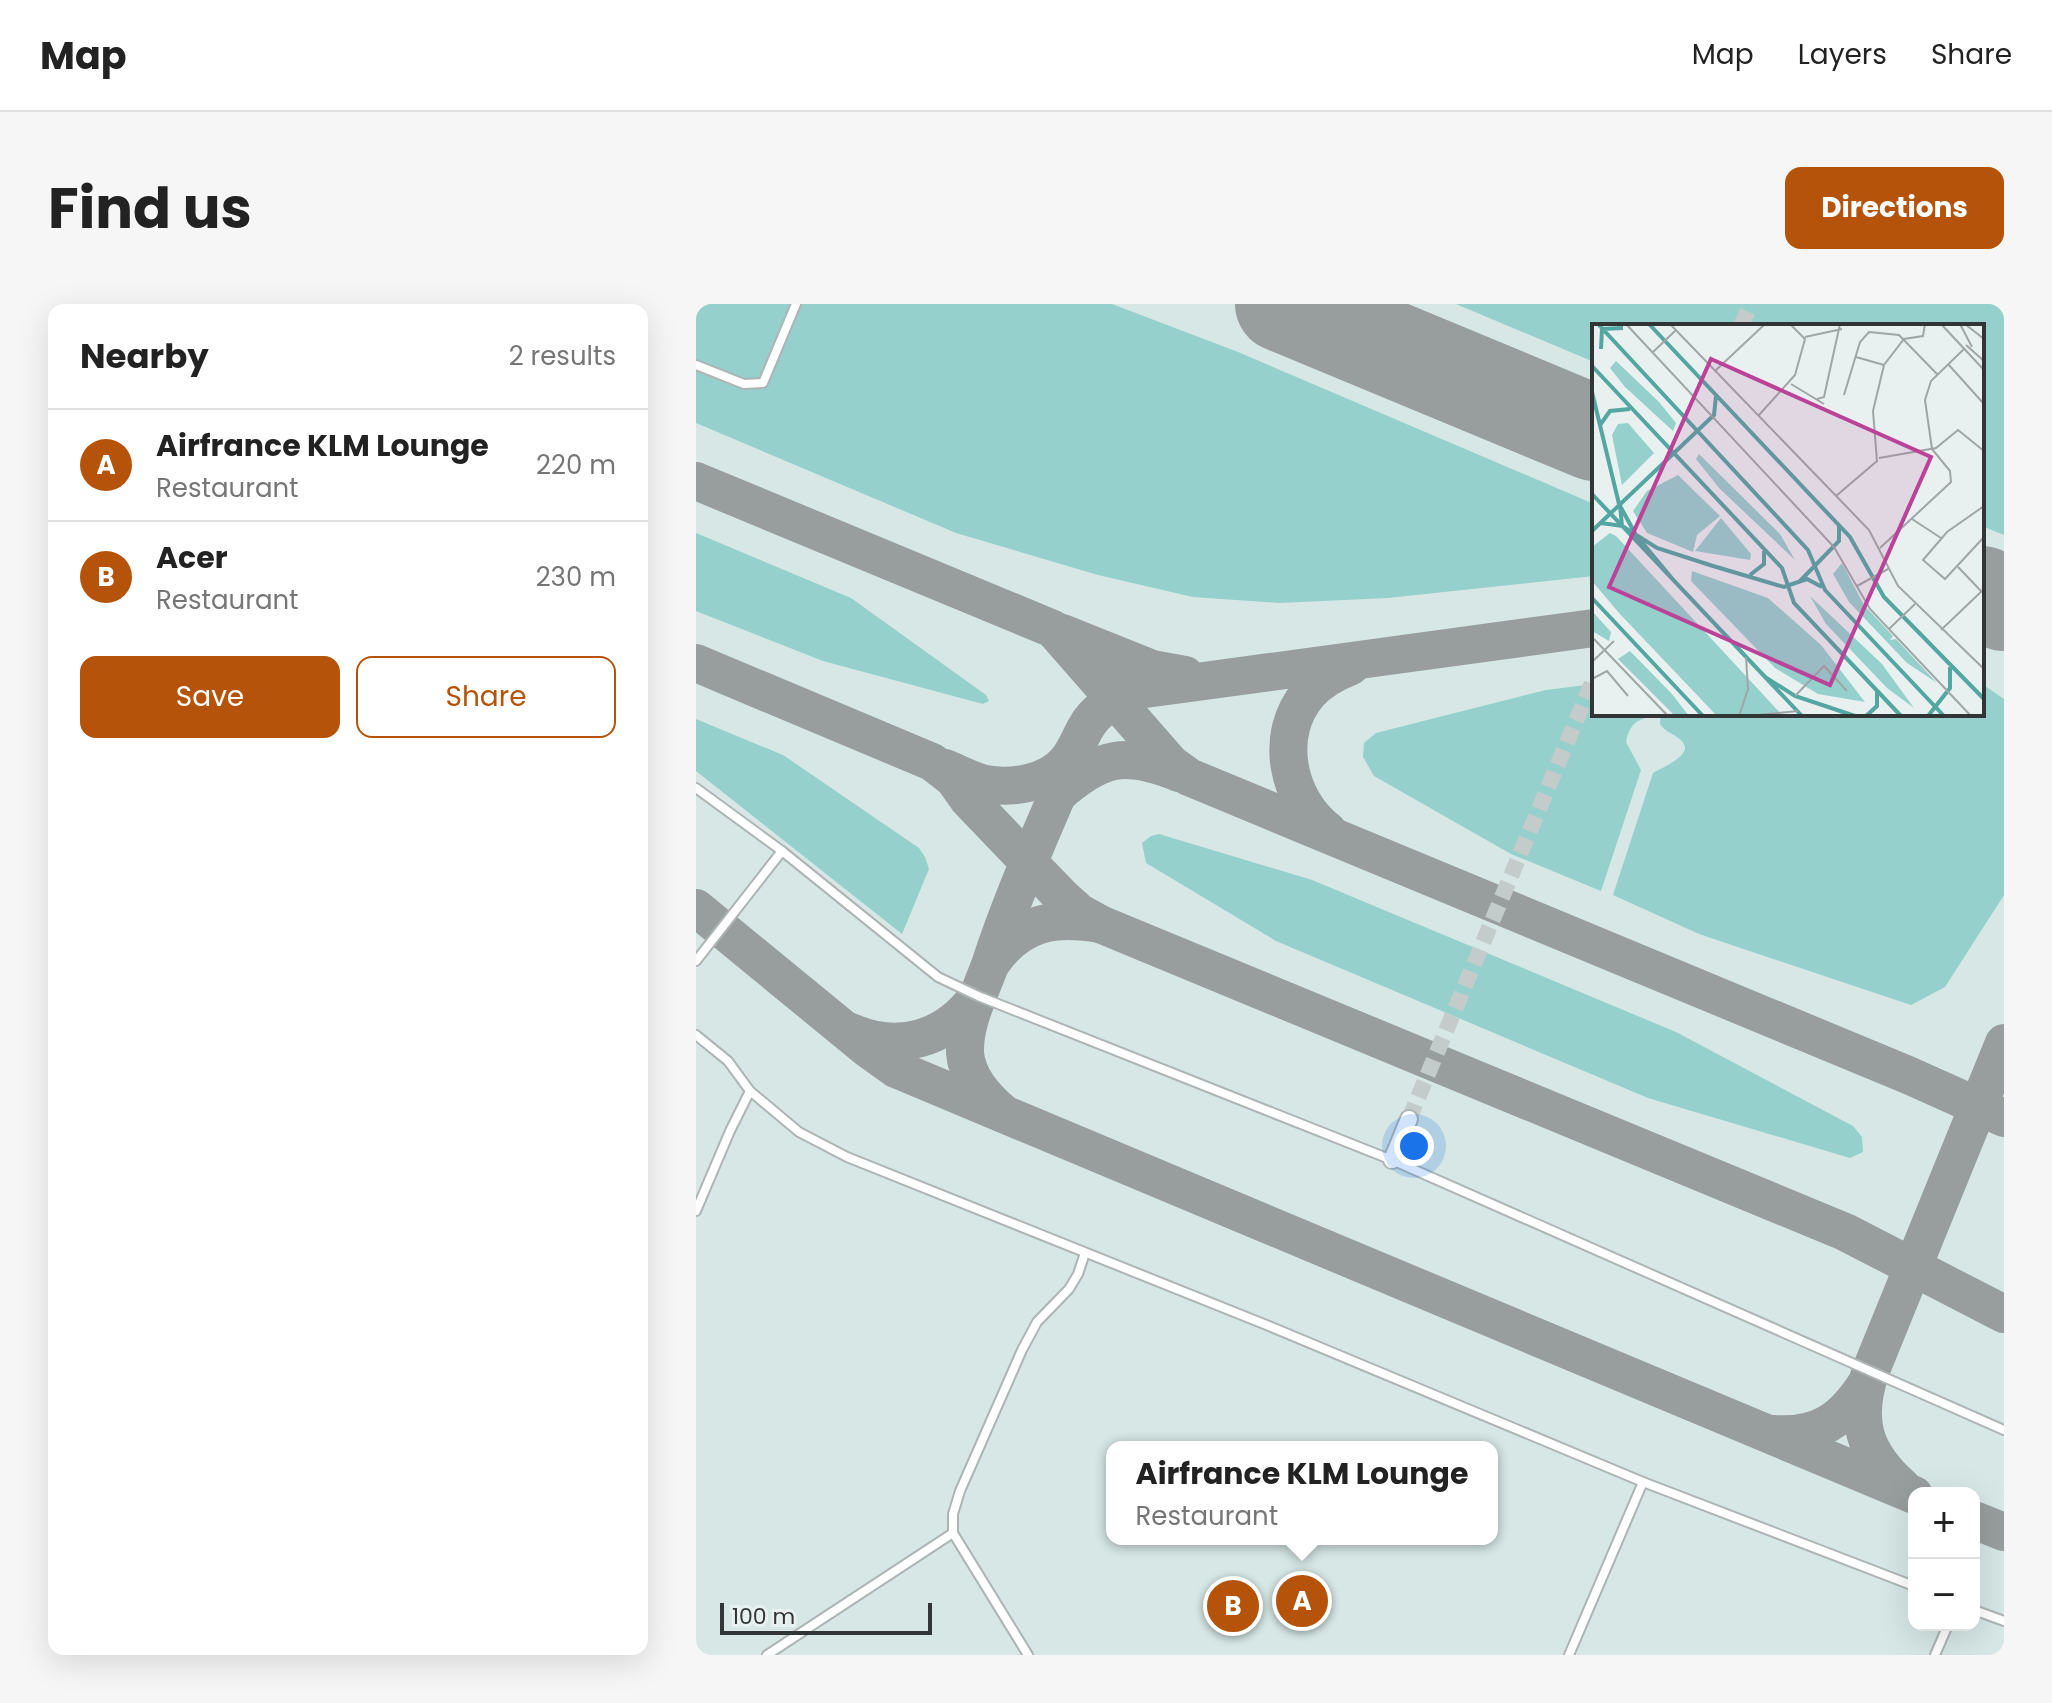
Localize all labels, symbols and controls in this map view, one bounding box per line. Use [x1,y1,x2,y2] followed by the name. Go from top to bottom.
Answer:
[40,29,127,82] text: Map
[1692,35,1754,74] text: Map
[1798,35,1887,74] text: Layers
[1931,35,2012,74] text: Share
[1785,167,2004,249] button: Directions
[48,169,252,248] text: Find us
[1592,324,1984,716] inset map
[80,332,209,380] text: Nearby
[509,338,616,374] text: 2 results
[156,424,489,467] text: Airfrance KLM Lounge
[96,447,116,483] text: A
[536,447,616,483] text: 220 m
[156,470,299,506] text: Restaurant
[156,536,228,579] text: Acer
[97,559,115,595] text: B
[536,559,616,595] text: 230 m
[156,582,299,618] text: Restaurant
[80,656,340,738] button: Save
[356,656,616,738] button: Share
[1394,1126,1434,1166] your location
[1106,1441,1498,1545] popup
[1136,1452,1468,1495] text: Airfrance KLM Lounge
[1908,1487,1980,1631] map controls
[1908,1487,1980,1559] button: +
[1136,1498,1278,1534] text: Restaurant
[1908,1559,1980,1631] button: −
[1276,1571,1328,1631] pin: A
[1207,1576,1259,1636] pin: B
[720,1599,932,1635] scale bar
[732,1601,795,1632] text: 100 m

